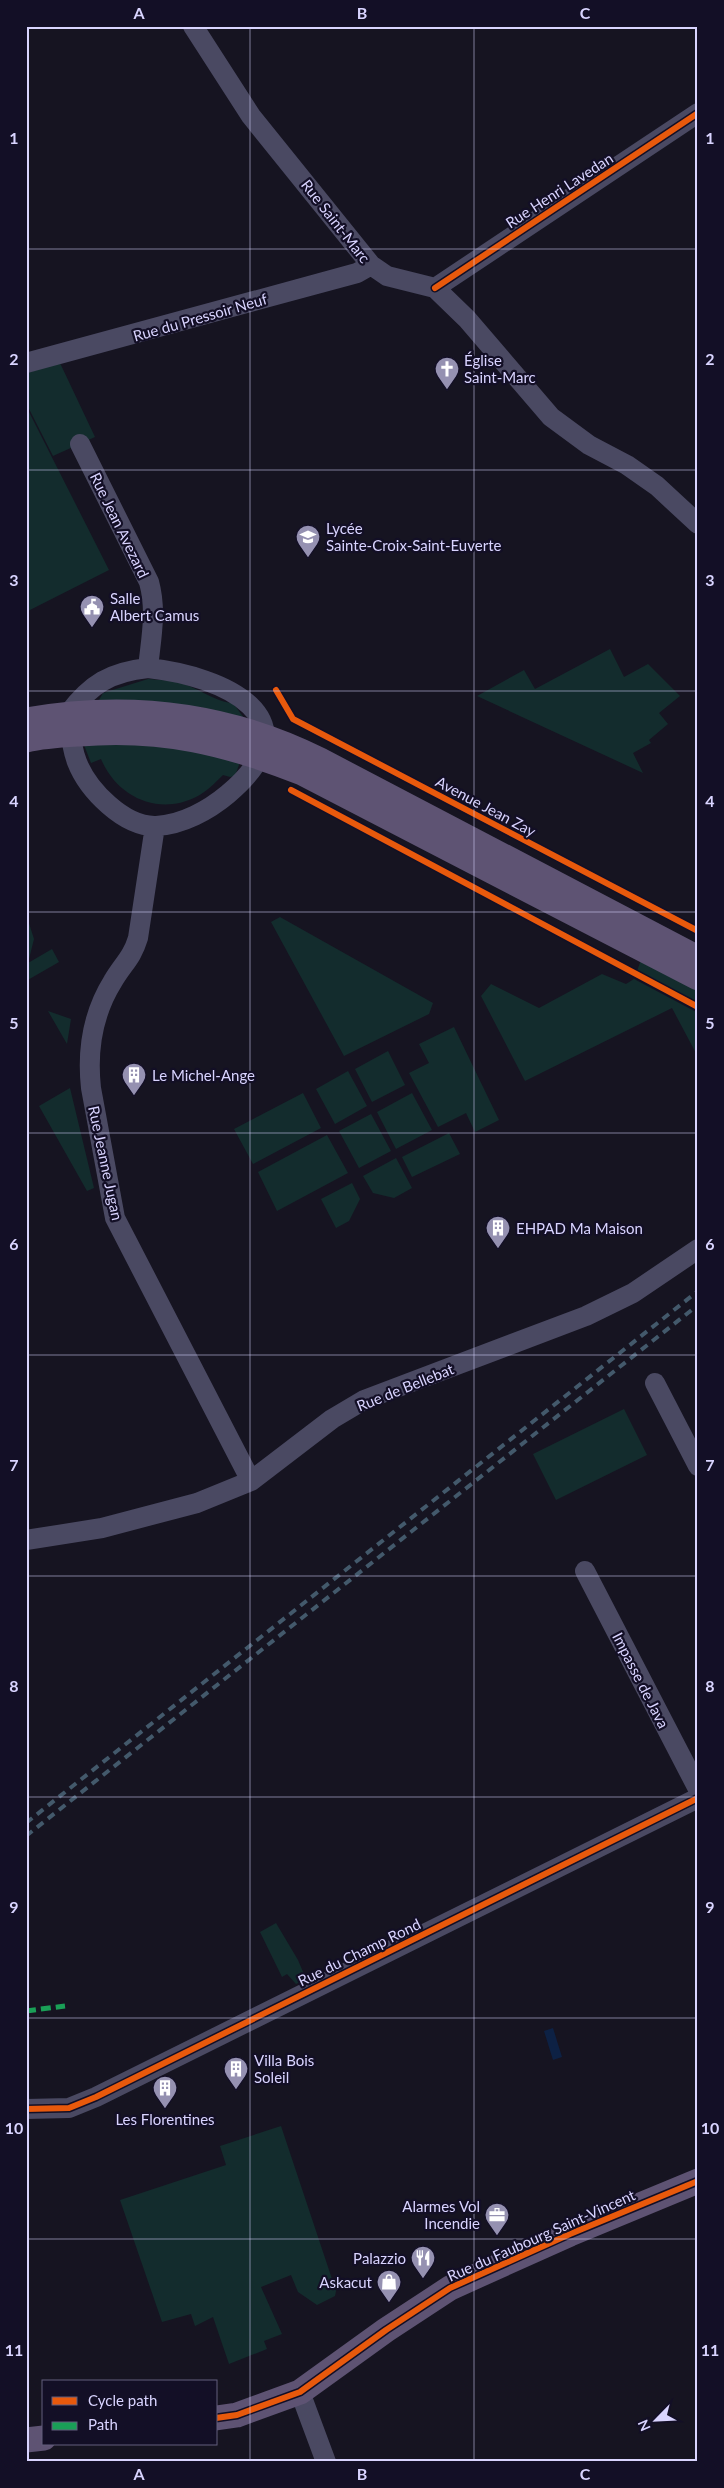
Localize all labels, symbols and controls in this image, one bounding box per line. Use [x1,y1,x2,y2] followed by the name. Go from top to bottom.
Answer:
[132,3,145,22] text: A
[357,3,367,22] text: B
[580,3,591,22] text: C
[9,128,19,147] text: 1
[705,128,715,147] text: 1
[502,149,616,231] street label: Rue Henri Lavedan
[298,176,374,266] street label: Rue Saint-Marc
[131,289,270,345] street label: Rue du Pressoir Neuf
[9,349,19,368] text: 2
[705,349,715,368] text: 2
[464,351,536,386] place label: Église Saint-Marc
[434,356,460,390] church icon: Église Saint-Marc
[87,469,153,581] street label: Rue Jean Avezard
[326,519,501,554] place label: Lycée Sainte-Croix-Saint-Euverte
[295,524,321,558] school or university icon: Lycée Sainte-Croix-Saint-Euverte
[9,570,19,589] text: 3
[705,570,715,589] text: 3
[110,589,199,624] place label: Salle Albert Camus
[79,594,105,628] public building icon: Salle Albert Camus
[433,772,539,840] street label: Avenue Jean Zay
[9,791,19,810] text: 4
[705,791,715,810] text: 4
[9,1013,19,1032] text: 5
[705,1013,715,1032] text: 5
[121,1062,147,1096] building icon: Le Michel-Ange
[152,1066,255,1084] place label: Le Michel-Ange
[85,1104,127,1222] street label: Rue Jeanne Jugan
[485,1215,511,1249] building icon: EHPAD Ma Maison
[516,1219,643,1237] place label: EHPAD Ma Maison
[9,1234,19,1253] text: 6
[705,1234,715,1253] text: 6
[354,1359,457,1415] street label: Rue de Bellebat
[9,1455,19,1474] text: 7
[705,1455,715,1474] text: 7
[609,1629,673,1731] street label: Impasse de Java
[9,1676,19,1695] text: 8
[705,1676,715,1695] text: 8
[9,1897,19,1916] text: 9
[705,1897,715,1916] text: 9
[295,1914,423,1990] street label: Rue du Champ Rond
[254,2051,314,2086] place label: Villa Bois Soleil
[223,2056,249,2090] building icon: Villa Bois Soleil
[152,2075,178,2109] building icon: Les Florentines
[115,2110,215,2128] place label: Les Florentines
[5,2118,23,2137] text: 10
[701,2118,719,2137] text: 10
[444,2185,638,2285] street label: Rue du Faubourg Saint-Vincent
[402,2197,480,2232] place label: Alarmes Vol Incendie
[484,2202,510,2236] office icon: Alarmes Vol Incendie
[410,2245,436,2279] restaurant icon: Palazzio
[353,2249,406,2267] place label: Palazzio
[376,2269,402,2303] shop icon: Askacut
[319,2273,373,2291] place label: Askacut
[5,2340,23,2359] text: 11
[701,2340,719,2359] text: 11
[42,2380,218,2446] legend
[88,2391,157,2409] text: Cycle path
[632,2396,682,2446] north arrow
[88,2415,118,2433] text: Path
[634,2417,654,2434] text: N
[132,2464,145,2483] text: A
[357,2464,367,2483] text: B
[580,2464,591,2483] text: C

